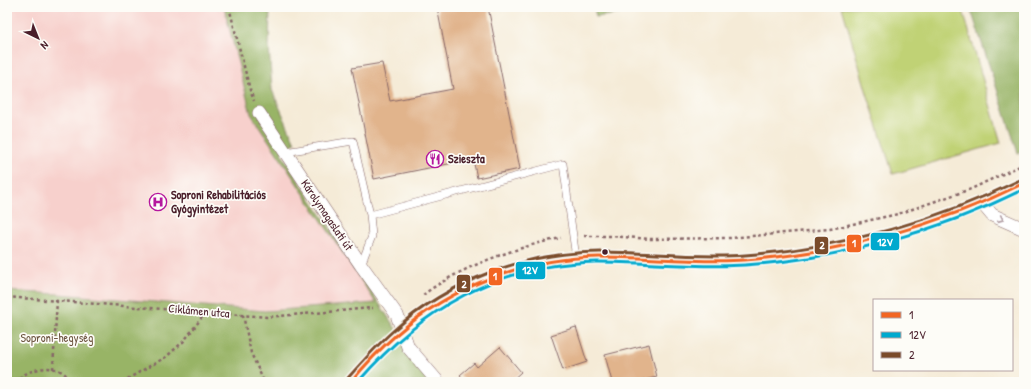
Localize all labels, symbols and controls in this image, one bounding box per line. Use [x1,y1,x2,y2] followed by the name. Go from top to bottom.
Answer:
[18,18,58,58] north arrow
[38,38,52,53] text: N
[425,149,445,169] restaurant icon: Szieszta
[448,150,485,167] place label: Szieszta
[297,176,358,254] street label: Károlymagaslati út
[171,186,266,218] place label: Soproni Rehabilitációs Gyógyintézet
[148,192,168,212] hospital icon: Soproni Rehabilitációs Gyógyintézet
[996,214,1004,222] one-way arrow
[870,232,900,251] line badge: 12V
[846,234,862,253] line badge: 1
[877,235,893,249] text: 12V
[814,236,829,255] line badge: 2
[852,236,856,250] text: 1
[819,238,825,252] text: 2
[600,247,610,257] unlabelled marker
[515,261,546,280] line badge: 12V
[522,263,538,277] text: 12V
[488,267,503,286] line badge: 1
[493,269,497,283] text: 1
[456,274,471,293] line badge: 2
[461,277,467,291] text: 2
[168,299,231,322] street label: Ciklámen utca
[873,299,1013,371] legend
[909,306,913,323] text: 1
[909,326,926,343] text: 12V
[21,329,93,346] park label: Soproni-hegység
[909,346,915,363] text: 2

